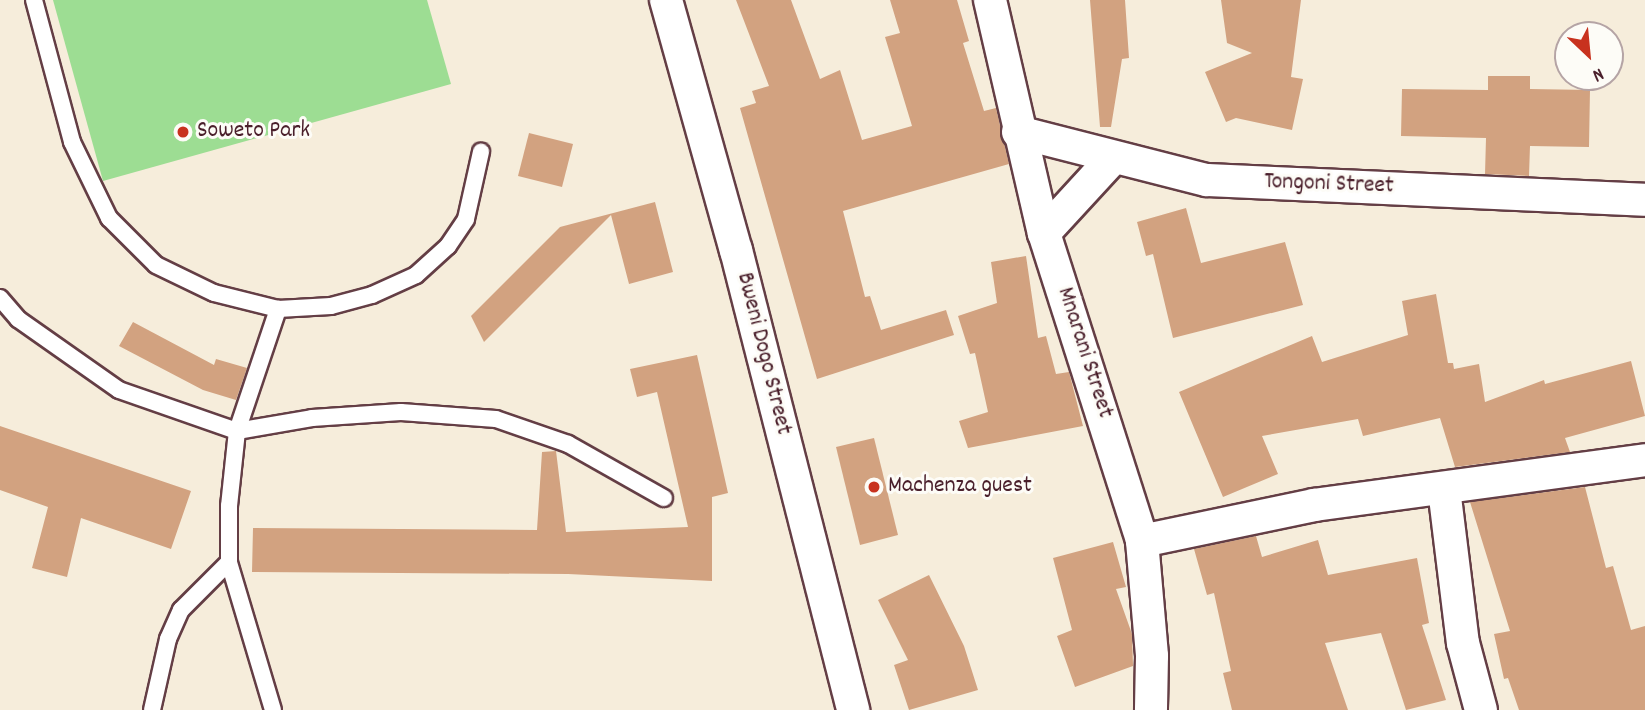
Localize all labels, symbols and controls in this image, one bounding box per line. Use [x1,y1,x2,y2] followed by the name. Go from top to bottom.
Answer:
[1554,21,1624,91] north arrow
[1587,59,1608,88] text: N
[197,118,310,146] place label: Soweto Park
[175,124,191,140] marker: Soweto Park
[1264,168,1394,202] street label: Tongoni Street
[729,270,797,438] street label: Bweni Dogo Street
[1049,284,1119,422] street label: Mnarani Street
[888,473,1032,501] place label: Machenza guest
[866,479,882,495] marker: Machenza guest

